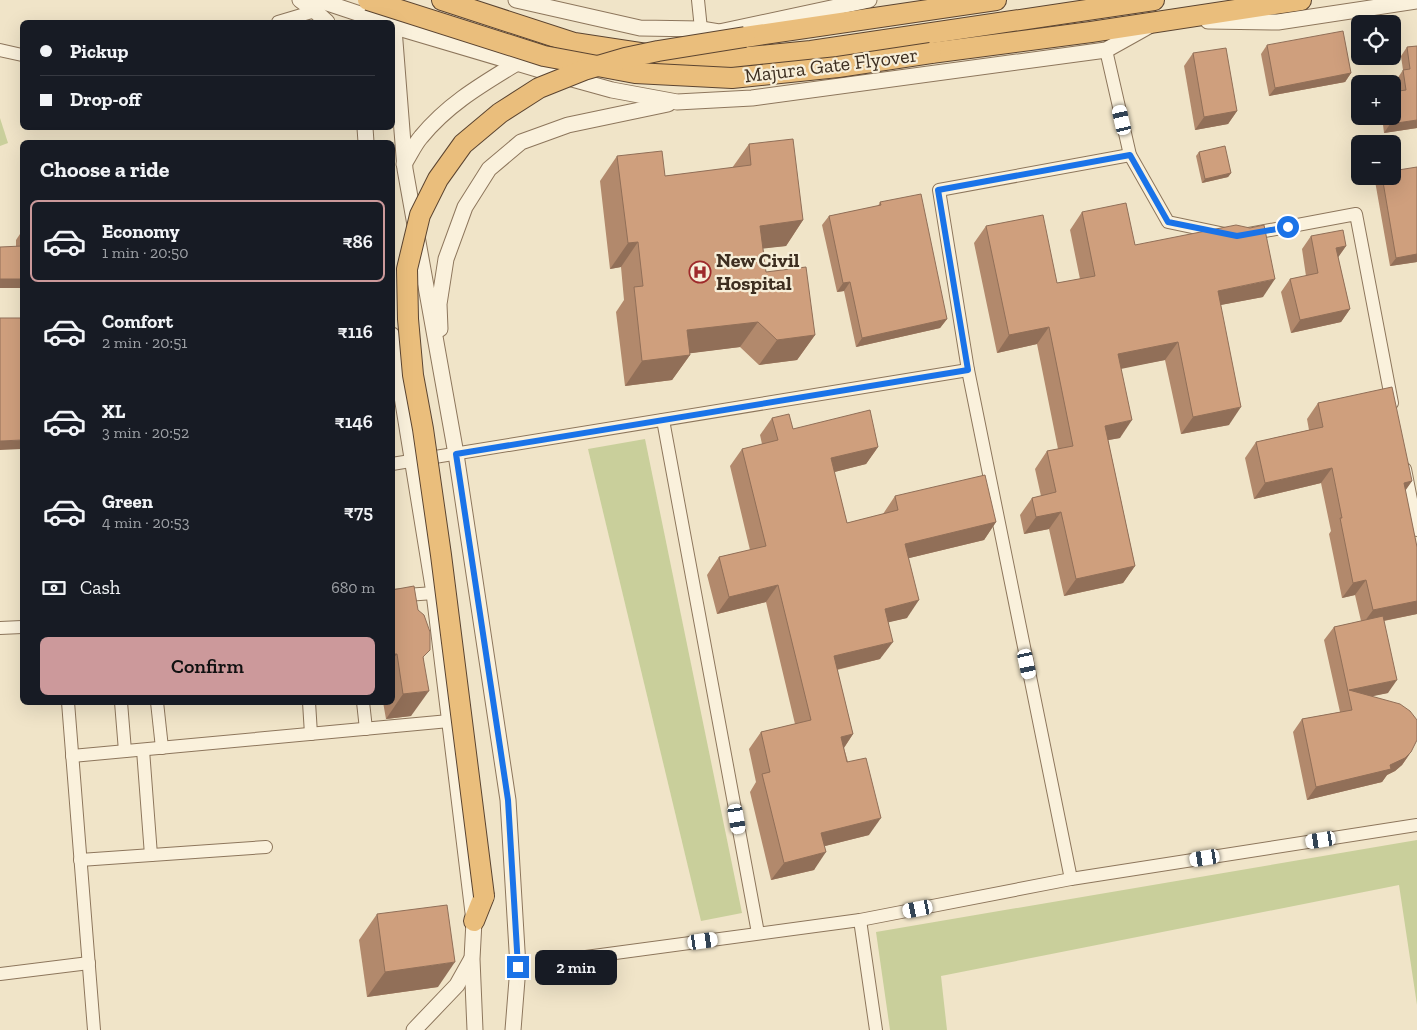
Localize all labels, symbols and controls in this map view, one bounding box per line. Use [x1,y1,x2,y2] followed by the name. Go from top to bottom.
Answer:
[1351,15,1401,185] map controls
[1351,15,1401,65] button: locate
[70,40,128,63] text: Pickup
[743,42,919,88] street label: Majura Gate Flyover
[1351,75,1401,125] button: +
[70,88,141,111] text: Drop-off
[1111,104,1132,136] car
[1351,135,1401,185] button: −
[40,156,170,183] text: Choose a ride
[1277,216,1299,238] route start
[42,219,87,264] icon: car
[102,220,180,243] text: Economy
[342,230,373,253] text: ₹86
[102,243,188,262] text: 1 min · 20:50
[716,248,800,295] place label: New Civil Hospital
[688,260,712,284] hospital icon: New Civil Hospital
[42,309,87,354] icon: car
[102,310,173,333] text: Comfort
[338,320,373,343] text: ₹116
[102,333,188,352] text: 2 min · 20:51
[42,399,87,444] icon: car
[102,400,125,423] text: XL
[335,410,373,433] text: ₹146
[102,423,189,442] text: 3 min · 20:52
[42,489,87,534] icon: car
[102,490,153,513] text: Green
[344,500,373,523] text: ₹75
[102,513,190,532] text: 4 min · 20:53
[40,574,68,602] icon: cash
[80,576,120,599] text: Cash
[331,578,375,597] text: 680 m
[40,637,375,695] button: Confirm
[1016,648,1037,680] car
[727,803,746,835] car
[1305,830,1336,850] car
[1189,848,1220,868] car
[901,899,934,919] car
[687,931,718,951] car
[536,950,618,984] callout: 2 min
[507,956,529,978] route end
[556,958,596,977] text: 2 min

